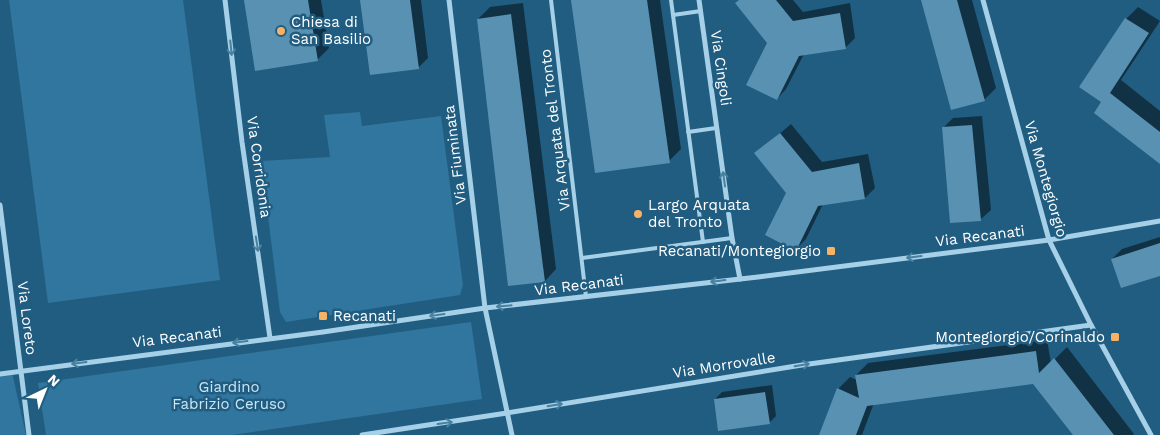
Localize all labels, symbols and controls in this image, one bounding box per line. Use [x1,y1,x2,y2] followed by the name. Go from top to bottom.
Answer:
[291,13,371,48] place label: Chiesa di San Basilio
[275,25,287,37] marker: Chiesa di San Basilio
[707,29,735,107] street label: Via Cingoli
[226,40,236,56] one-way arrow
[536,48,574,212] street label: Via Arquata del Tronto
[440,104,470,206] street label: Via Fiuminata
[243,115,275,220] street label: Via Corridonia
[1021,119,1071,239] street label: Via Montegiorgio
[718,171,728,187] one-way arrow
[648,196,751,231] place label: Largo Arquata del Tronto
[632,208,644,220] marker: Largo Arquata del Tronto
[934,222,1026,250] street label: Via Recanati
[252,236,262,252] one-way arrow
[658,242,821,260] place label: Recanati/Montegiorgio
[825,245,837,257] marker: Recanati/Montegiorgio
[906,252,922,262] one-way arrow
[533,271,625,299] street label: Via Recanati
[710,276,726,286] one-way arrow
[14,280,40,356] street label: Via Loreto
[497,301,513,311] one-way arrow
[333,307,396,325] place label: Recanati
[317,310,329,322] marker: Recanati
[430,310,446,320] one-way arrow
[131,323,223,351] street label: Via Recanati
[935,328,1105,346] place label: Montegiorgio/Corinaldo
[1109,331,1121,343] marker: Montegiorgio/Corinaldo
[232,337,248,347] one-way arrow
[671,348,777,382] street label: Via Morrovalle
[71,358,87,368] one-way arrow
[793,360,809,370] one-way arrow
[20,365,70,415] north arrow
[45,371,63,390] text: N
[172,378,286,413] park label: Giardino Fabrizio Ceruso
[546,400,562,410] one-way arrow
[436,417,452,427] one-way arrow

